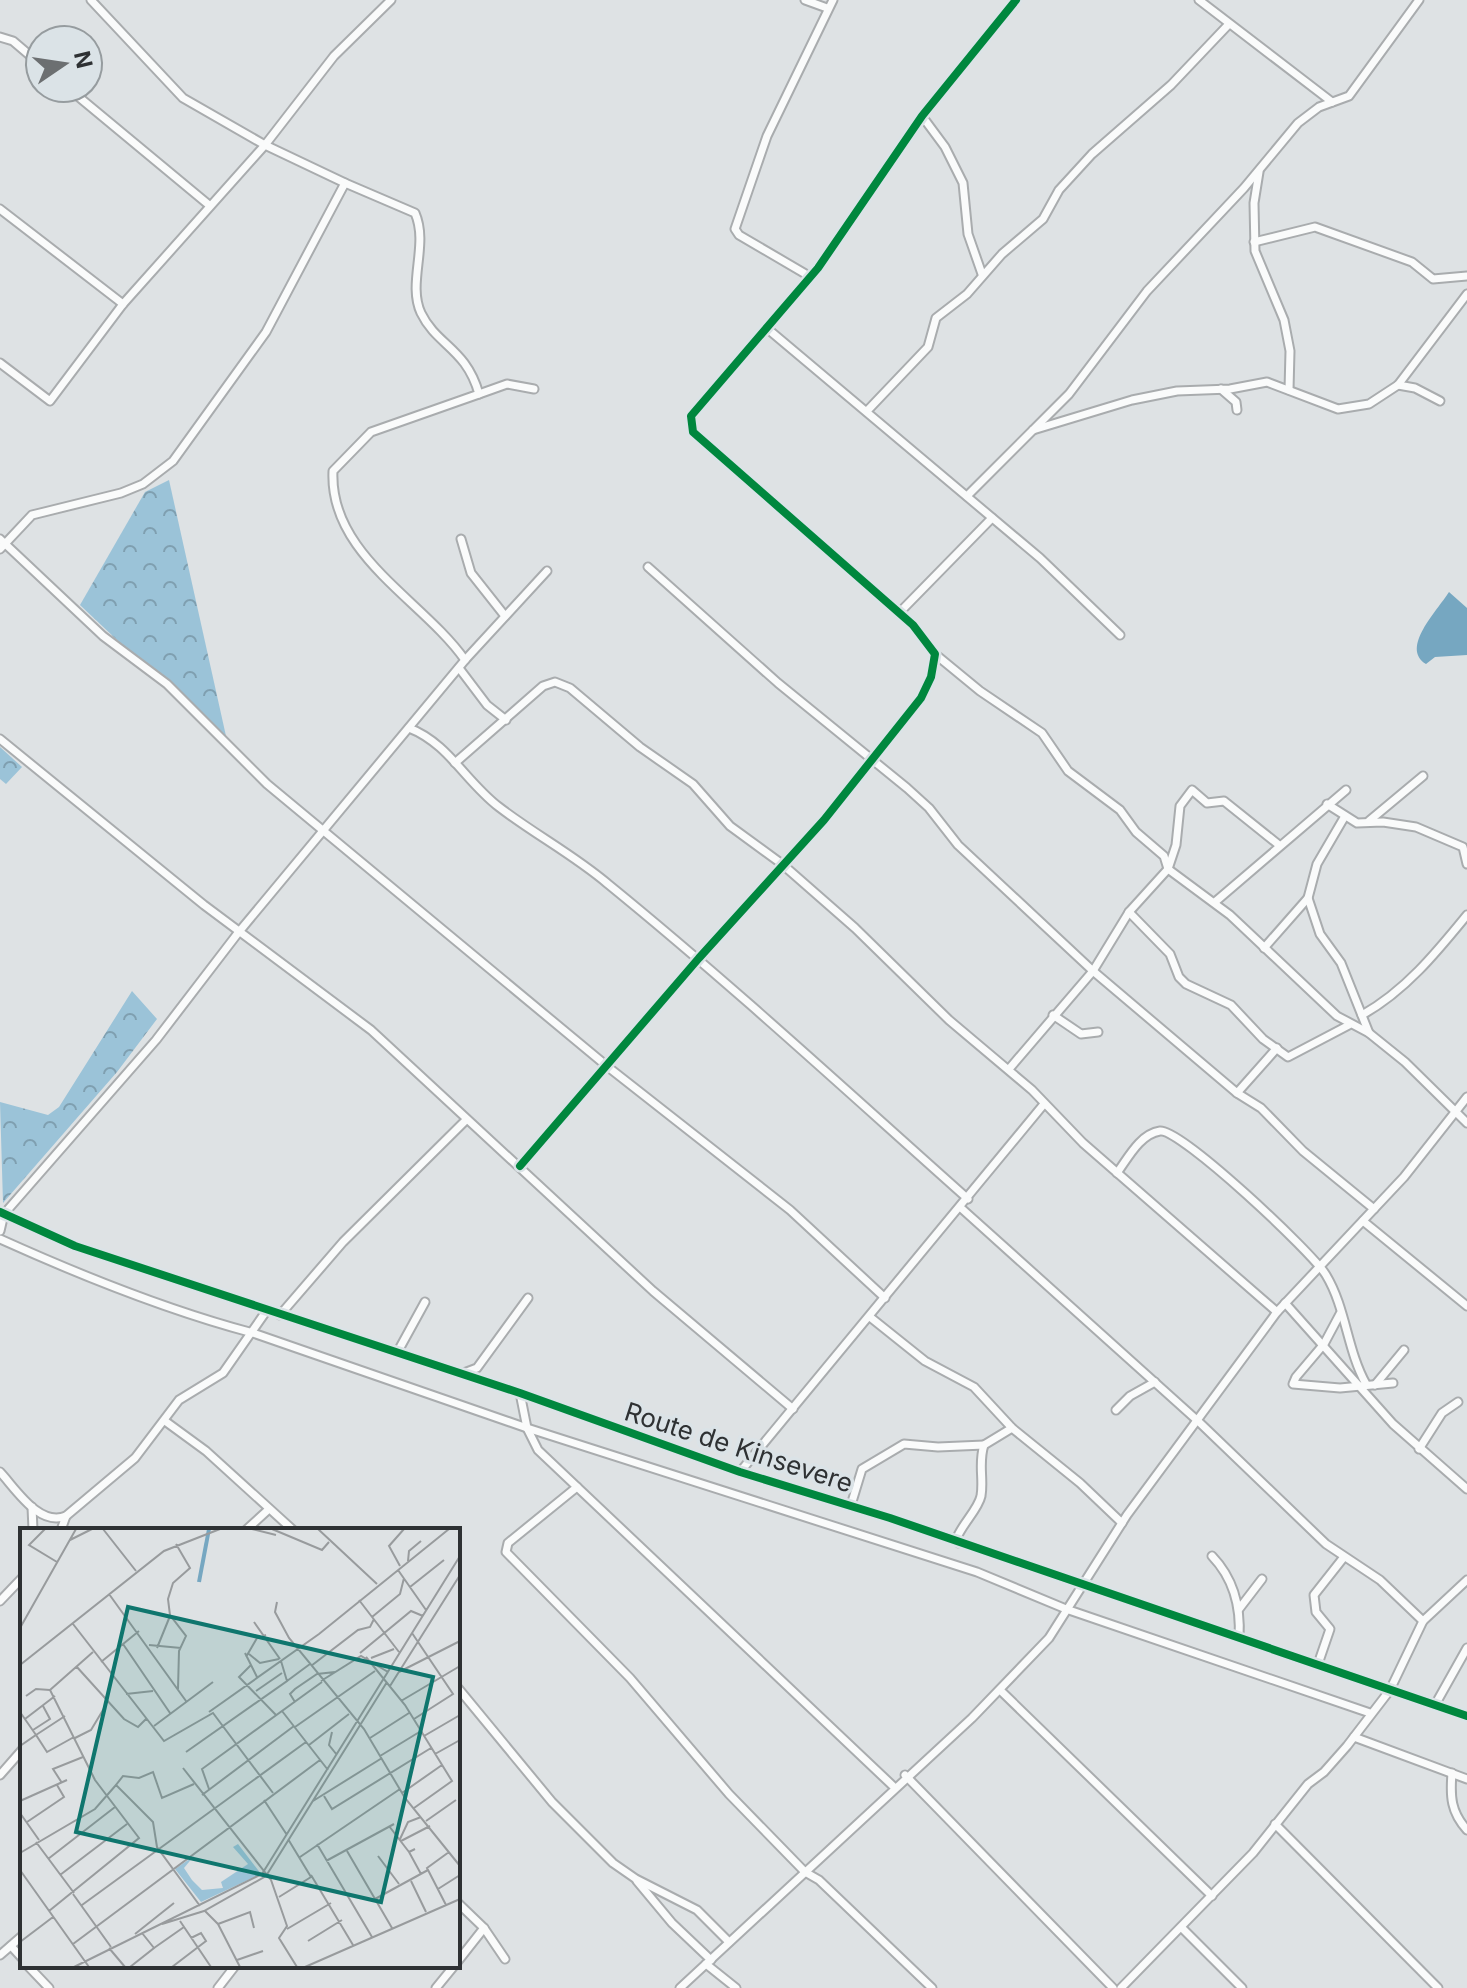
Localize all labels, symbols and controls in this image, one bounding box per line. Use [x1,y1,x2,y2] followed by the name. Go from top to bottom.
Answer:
[24,24,104,104] north arrow
[69,48,98,71] text: N
[621,1395,857,1499] street label: Route de Kinsevere
[20,1528,460,1968] inset map

